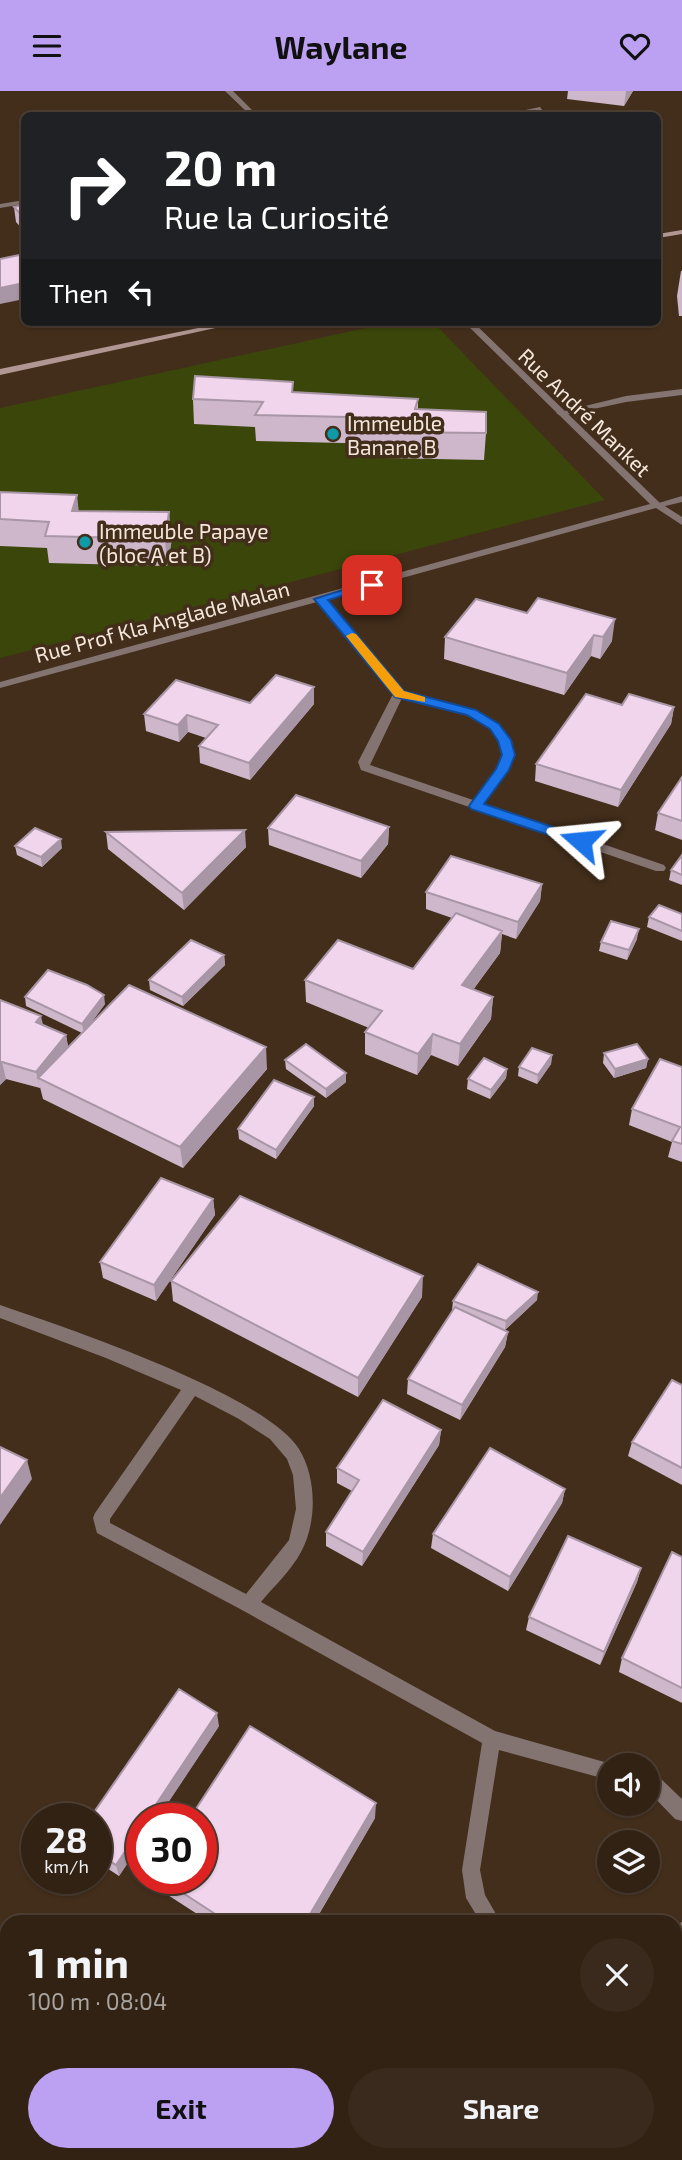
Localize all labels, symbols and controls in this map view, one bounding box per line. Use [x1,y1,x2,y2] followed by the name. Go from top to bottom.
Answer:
[28,27,66,65] icon: menu
[274,27,408,65] text: Waylane
[616,27,654,65] icon: heart
[164,137,277,196] text: 20 m
[49,140,140,231] icon: right
[164,197,390,235] text: Rue la Curiosité
[122,273,160,311] icon: left
[49,277,108,308] text: Then
[514,343,656,481] street label: Rue André Manket
[347,410,442,459] place label: Immeuble Banane B
[325,426,341,442] marker: Immeuble Banane B
[99,518,269,567] place label: Immeuble Papaye (bloc A et B)
[77,534,93,550] marker: Immeuble Papaye (bloc A et B)
[342,555,402,615] pin
[353,566,391,604] icon: arrive
[32,575,292,667] street label: Rue Prof Kla Anglade Malan
[544,804,618,878] position arrow
[597,1753,660,1893] map controls
[597,1753,660,1816] button: sound
[126,1803,217,1894] speed limit sign: 30
[45,1818,88,1860] text: 28
[597,1830,660,1893] button: layers
[44,1855,89,1877] text: km/h
[28,1936,129,1986] text: 1 min
[580,1938,654,2012] button: close
[28,1987,167,2015] text: 100 m · 08:04
[28,2068,334,2148] button: Exit
[348,2068,654,2148] button: Share

